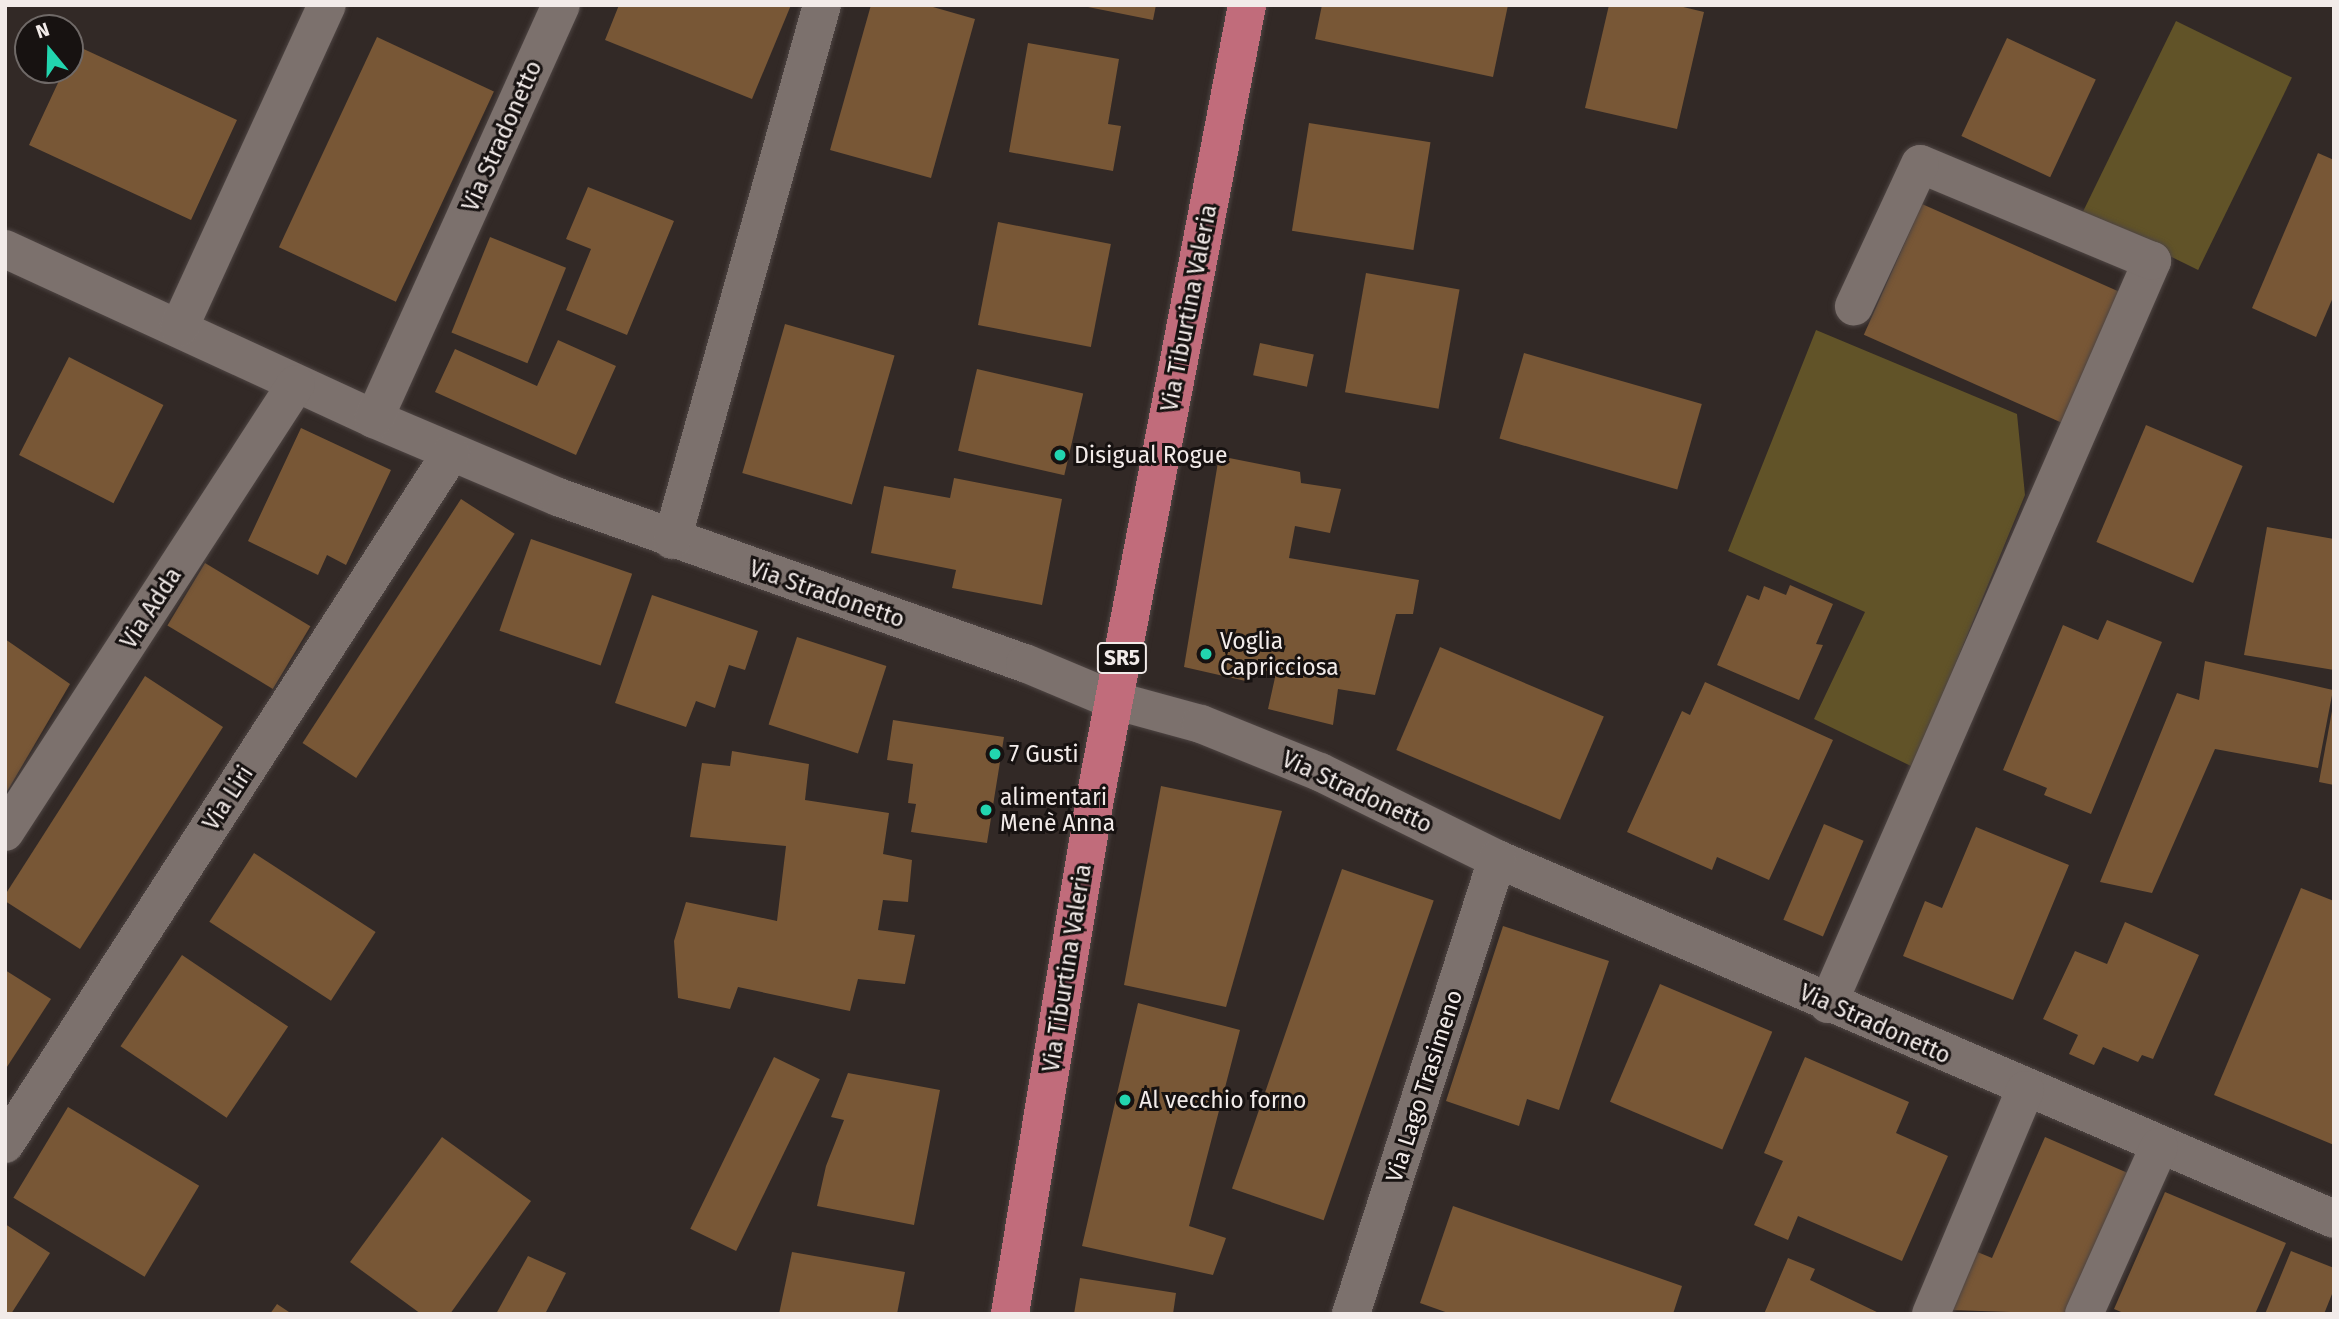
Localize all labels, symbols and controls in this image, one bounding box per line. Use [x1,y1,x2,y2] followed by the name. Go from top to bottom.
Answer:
[14,14,84,84] north arrow
[33,18,52,43] text: N
[456,56,548,216] street label: Via Stradonetto
[1155,202,1223,414] street label: Via Tiburtina Valeria
[1074,441,1227,469] place label: Disigual Rogue
[1052,447,1068,463] marker: Disigual Rogue
[746,555,908,633] street label: Via Stradonetto
[115,562,187,654] street label: Via Adda
[1220,627,1339,681] place label: Voglia Capricciosa
[1096,640,1148,676] road number: SR5
[1198,646,1214,662] marker: Voglia Capricciosa
[1009,740,1079,768] place label: 7 Gusti
[1278,745,1436,839] street label: Via Stradonetto
[987,746,1003,762] marker: 7 Gusti
[197,761,259,835] street label: Via Liri
[1000,783,1115,837] place label: alimentari Menè Anna
[978,802,994,818] marker: alimentari Menè Anna
[1037,862,1097,1074] street label: Via Tiburtina Valeria
[1795,978,1955,1070] street label: Via Stradonetto
[1380,986,1468,1186] street label: Via Lago Trasimeno
[1139,1086,1306,1114] place label: Al vecchio forno
[1117,1092,1133,1108] marker: Al vecchio forno

